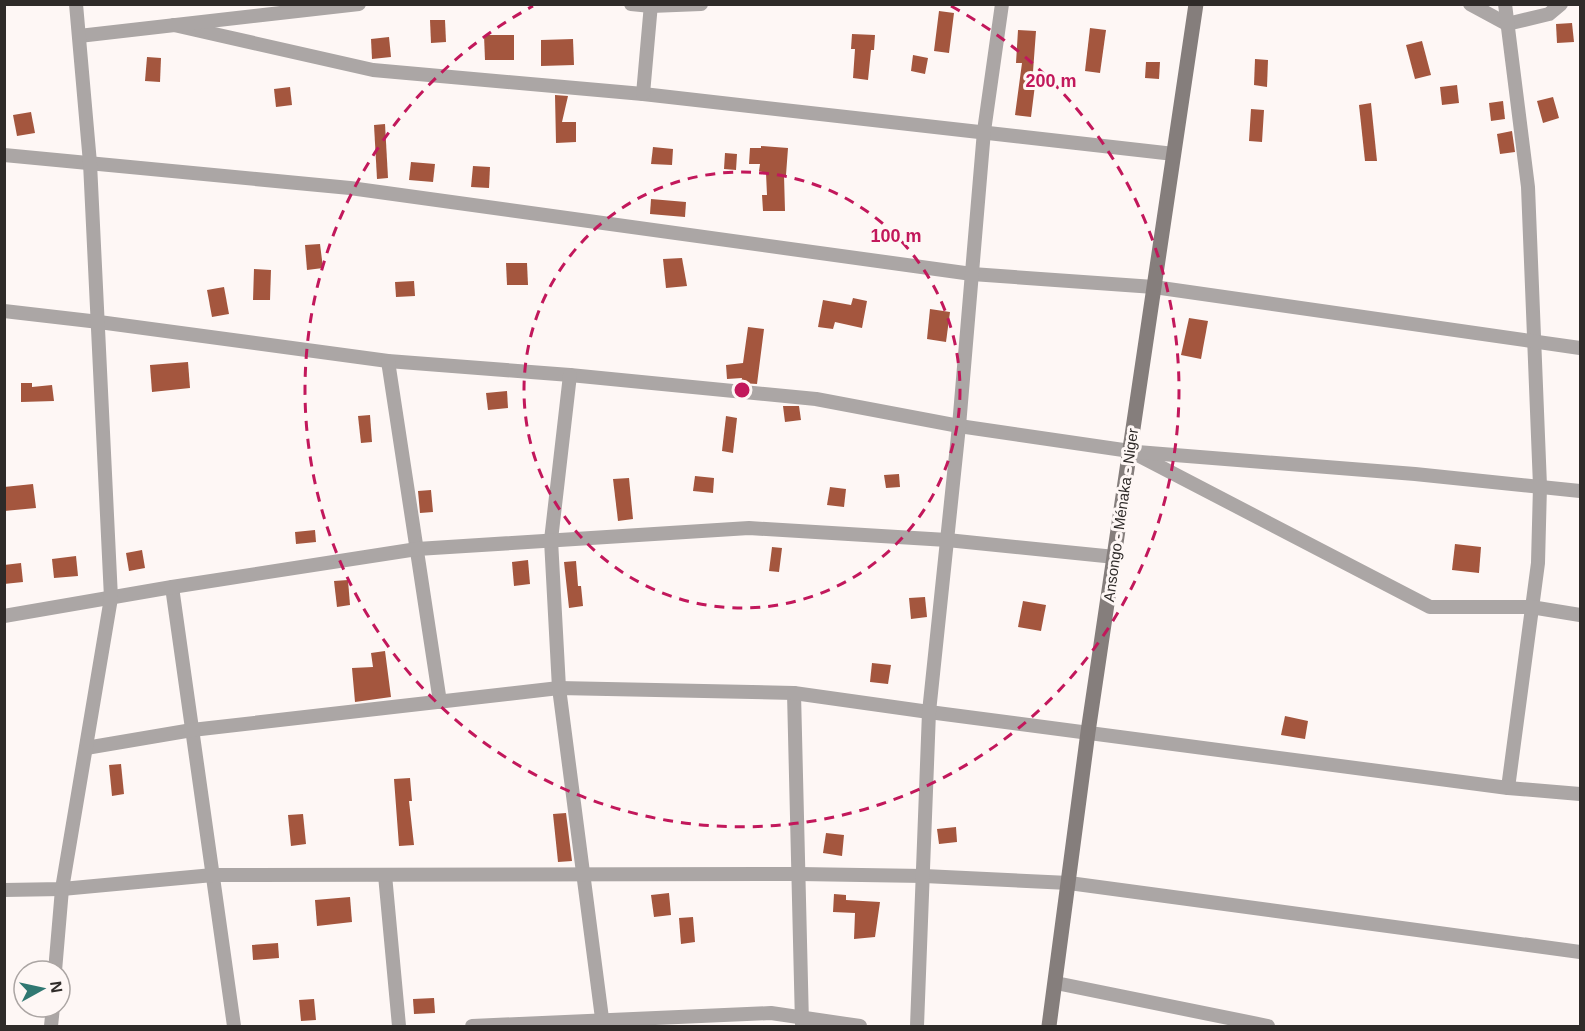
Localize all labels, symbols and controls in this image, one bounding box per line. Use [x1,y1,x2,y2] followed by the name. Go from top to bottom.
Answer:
[1025,71,1077,91] text: 200 m
[870,226,922,246] text: 100 m
[732,380,752,400] centre of rings
[1100,427,1141,603] street label: Ansongo - Ménaka - Niger
[12,959,72,1019] north arrow
[47,980,66,994] text: N

